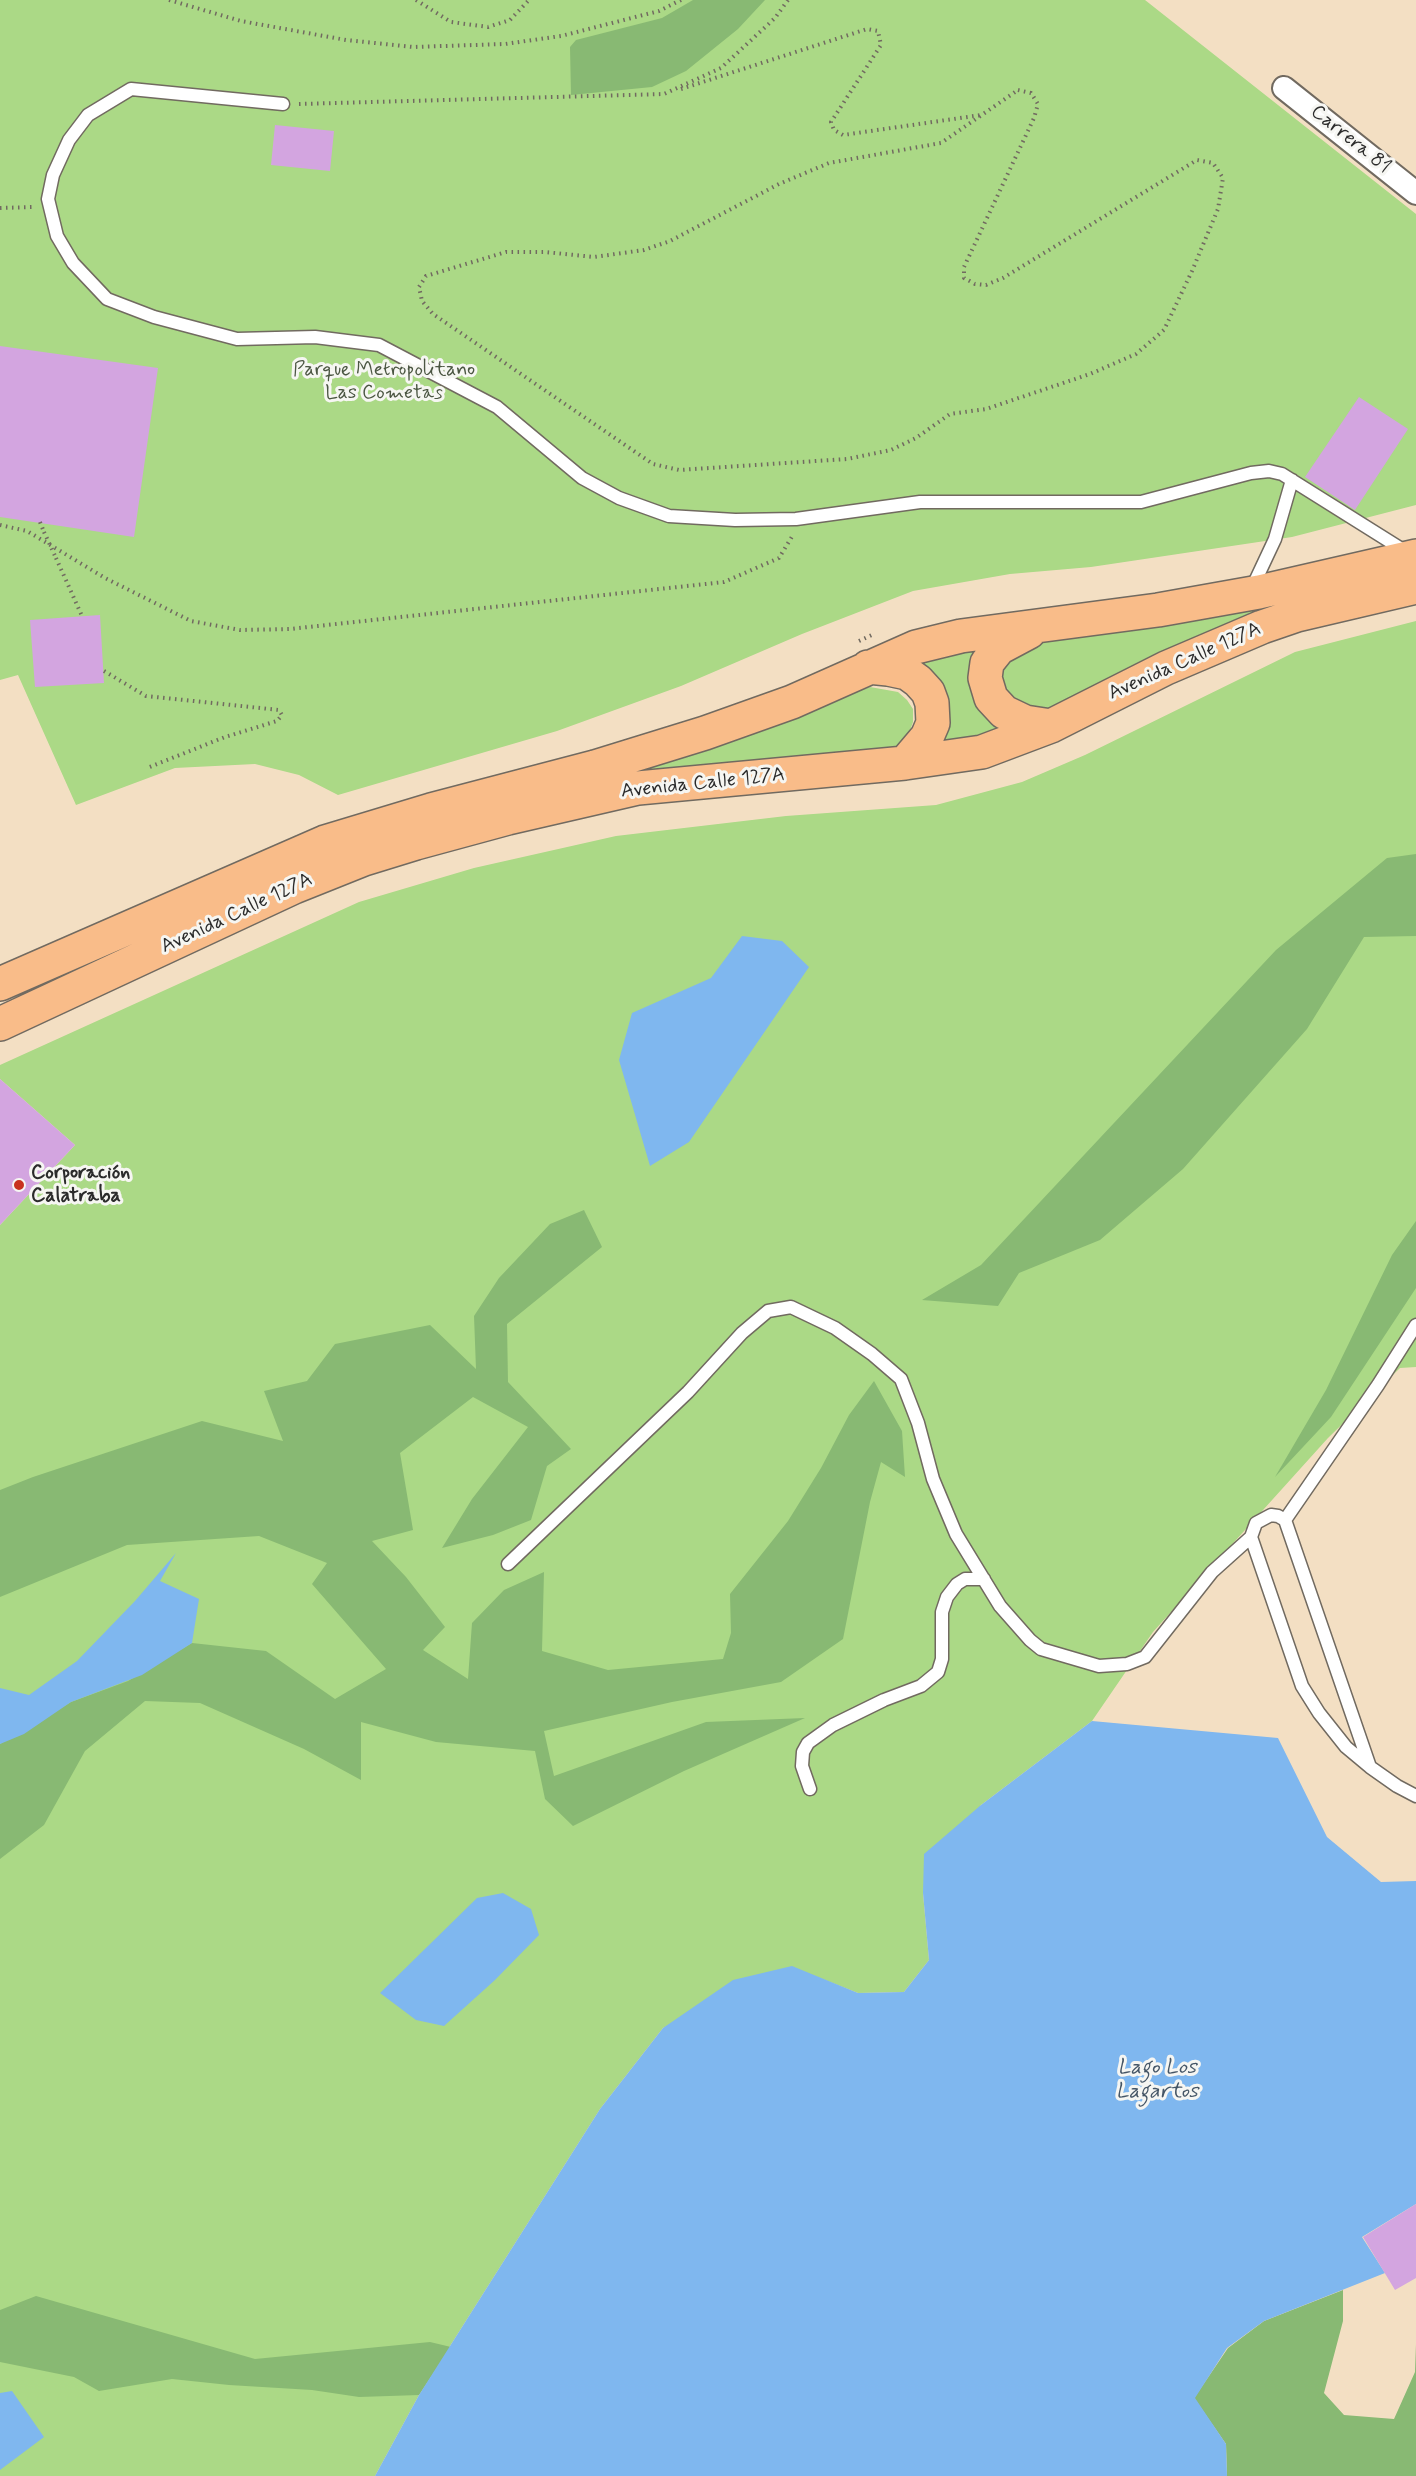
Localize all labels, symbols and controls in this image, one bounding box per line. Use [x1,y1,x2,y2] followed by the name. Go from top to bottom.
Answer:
[1305,100,1395,180] street label: Carrera 81
[293,359,475,406] park label: Parque Metropolitano Las Cometas
[1105,618,1265,706] street label: Avenida Calle 127A
[620,763,786,805] street label: Avenida Calle 127A
[157,868,317,960] street label: Avenida Calle 127A
[31,1162,130,1209] place label: Corporación Calatraba
[12,1178,26,1192] marker: Corporación Calatraba
[1116,2056,1198,2106] water label: Lago Los Lagartos

